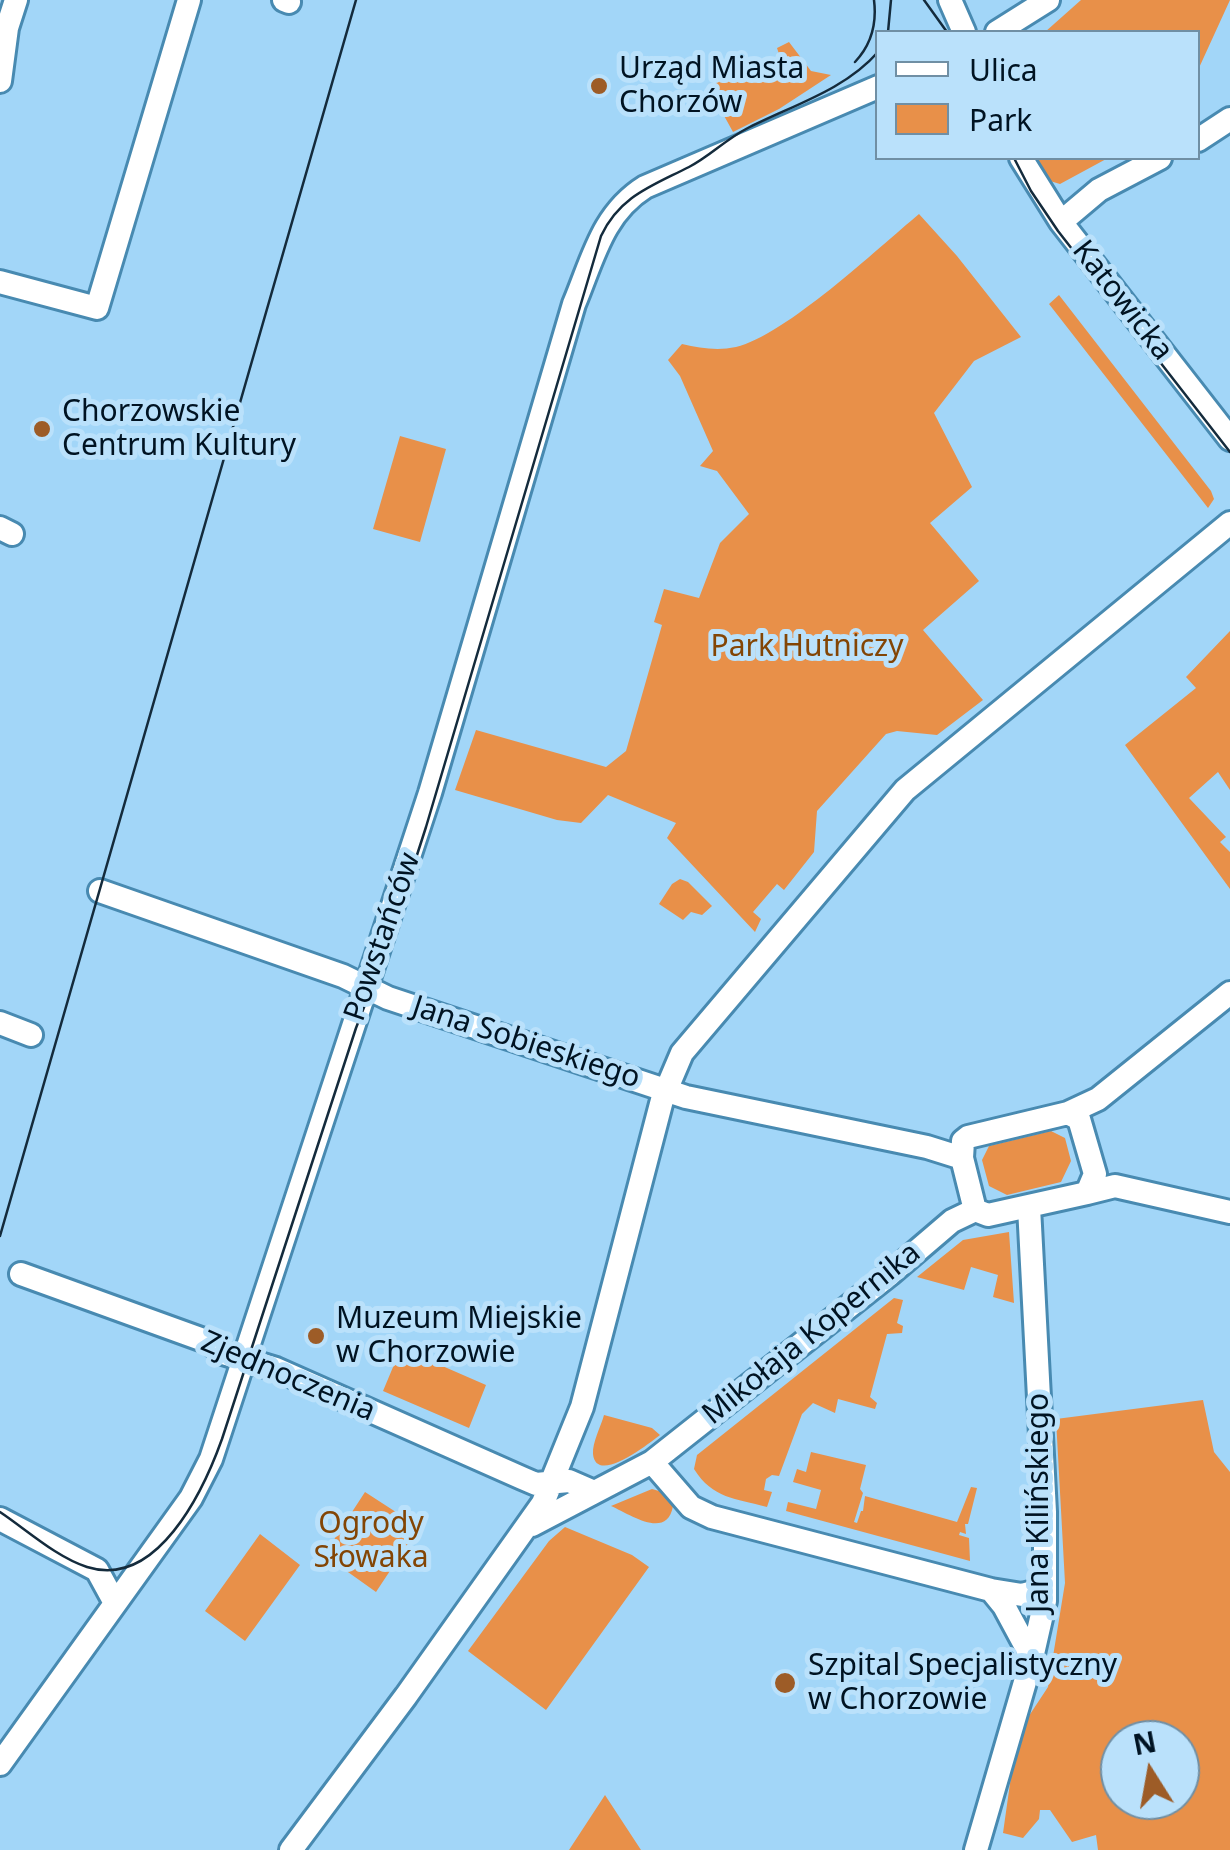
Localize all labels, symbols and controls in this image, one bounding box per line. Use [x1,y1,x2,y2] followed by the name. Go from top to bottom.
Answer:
[875,30,1200,160] legend
[969,49,1038,90] text: Ulica
[619,51,804,122] place label: Urząd Miasta Chorzów
[588,75,610,97] marker: Urząd Miasta Chorzów
[969,99,1032,140] text: Park
[1064,234,1180,368] street label: Katowicka
[62,394,296,464] place label: Chorzowskie Centrum Kultury
[31,418,53,440] marker: Chorzowskie Centrum Kultury
[711,629,903,665] park label: Park Hutniczy
[337,848,429,1026] street label: Powstańców
[407,989,645,1097] street label: Jana Sobieskiego
[696,1235,928,1433] street label: Mikołaja Kopernika
[336,1301,582,1372] place label: Muzeum Miejskie w Chorzowie
[196,1324,380,1430] street label: Zjednoczenia
[305,1325,327,1347] marker: Muzeum Miejskie w Chorzowie
[1021,1393,1057,1613] street label: Jana Kilińskiego
[313,1506,429,1576] park label: Ogrody Słowaka
[808,1648,1117,1718] place label: Szpital Specjalistyczny w Chorzowie
[772,1670,798,1696] marker: Szpital Specjalistyczny w Chorzowie
[1100,1720,1200,1820] north arrow
[1130,1722,1159,1763] text: N

